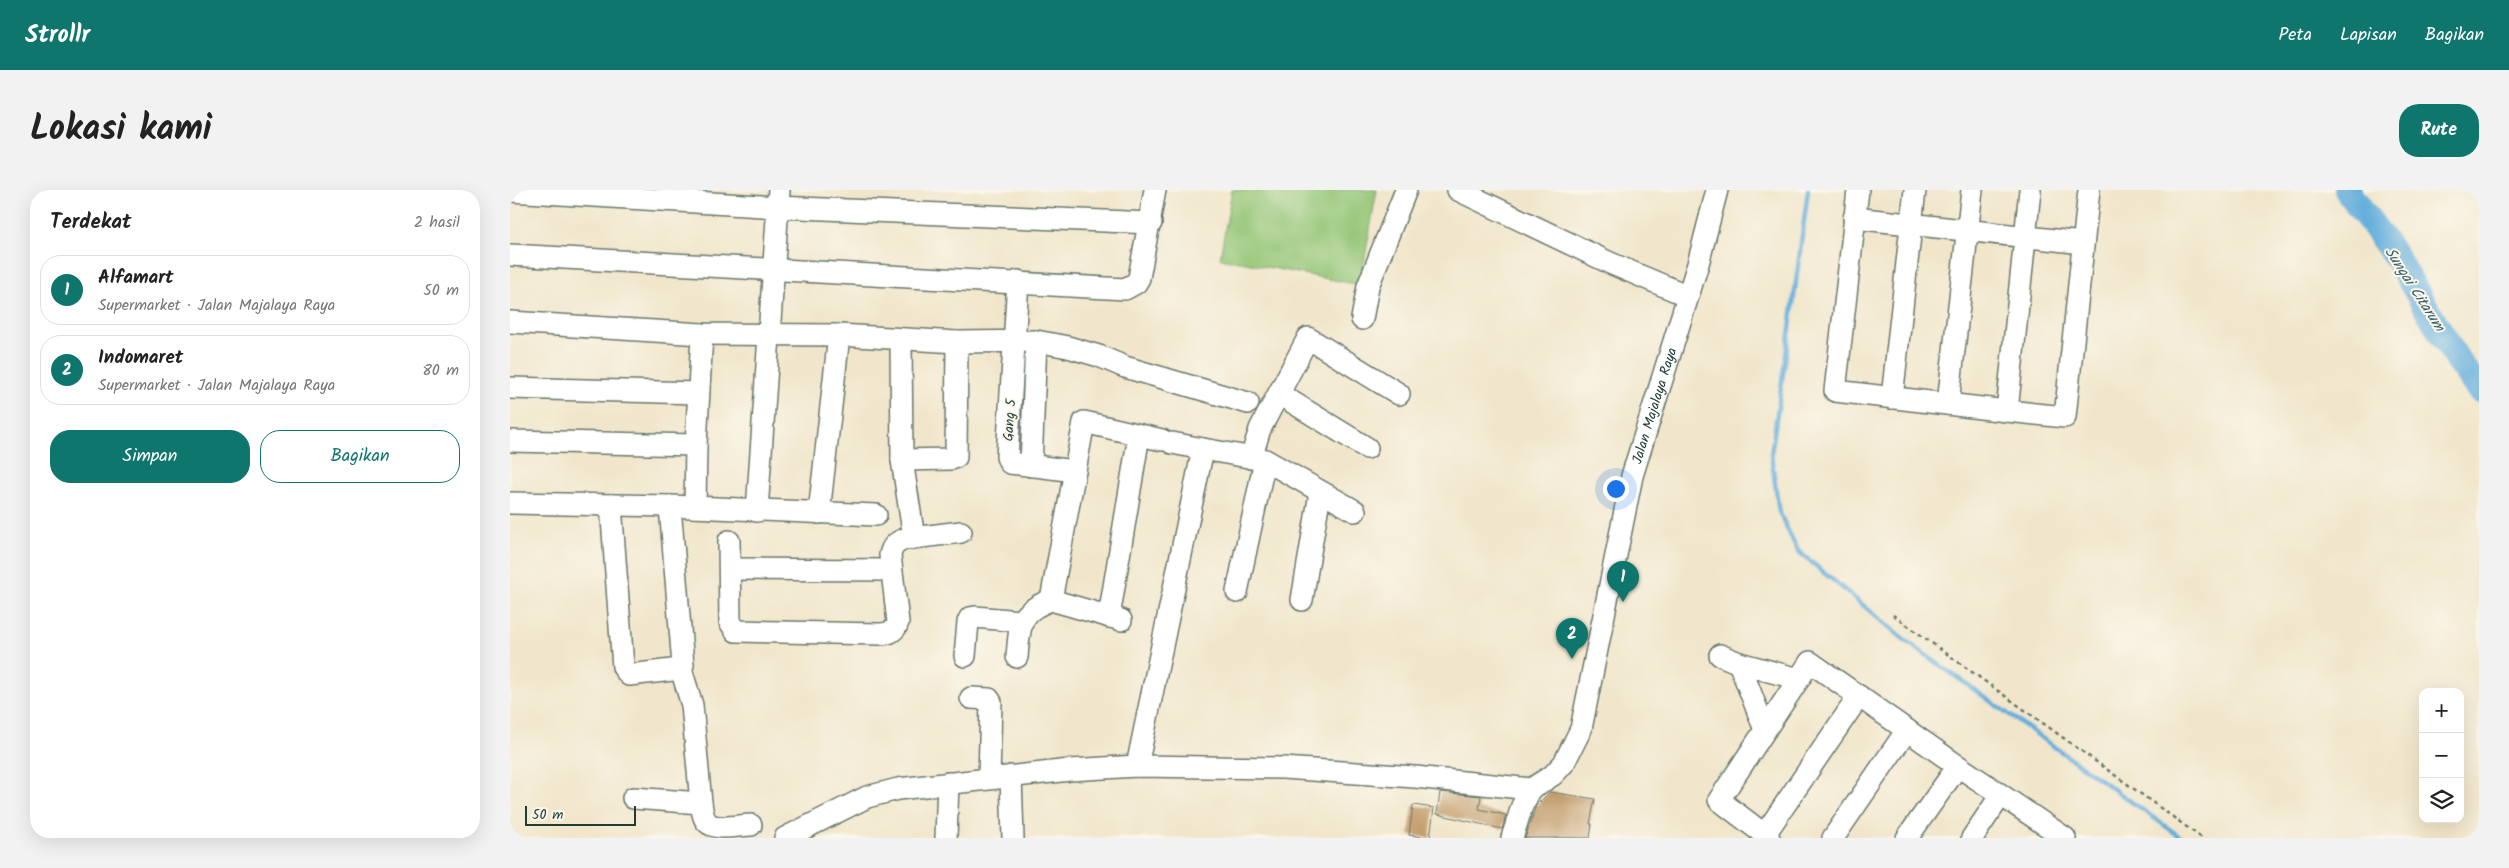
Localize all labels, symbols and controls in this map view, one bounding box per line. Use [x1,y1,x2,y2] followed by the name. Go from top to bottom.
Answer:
[25,16,90,55] text: Strollr
[2279,21,2312,50] text: Peta
[2340,21,2397,50] text: Lapisan
[2425,21,2484,50] text: Bagikan
[30,102,212,158] text: Lokasi kami
[2399,104,2479,157] button: Rute
[50,206,131,239] text: Terdekat
[414,210,460,235] text: 2 hasil
[2378,243,2451,337] water label: Sungai Citarum
[98,263,174,293] text: Alfamart
[65,278,69,303] text: 1
[423,278,459,303] text: 50 m
[98,293,335,318] text: Supermarket · Jalan Majalaya Raya
[98,343,183,373] text: Indomaret
[1626,345,1683,467] street label: Jalan Majalaya Raya
[62,358,72,383] text: 2
[422,358,459,383] text: 80 m
[98,373,335,398] text: Supermarket · Jalan Majalaya Raya
[998,397,1023,442] street label: Gang 5
[50,430,250,483] button: Simpan
[260,430,460,483] button: Bagikan
[1603,476,1629,502] your location
[1607,561,1639,602] pin: 1
[1556,618,1588,659] pin: 2
[2419,688,2464,823] map controls
[2419,688,2464,733] button: +
[2419,733,2464,778] button: −
[2419,778,2464,823] button: layers
[525,803,636,826] scale bar
[532,804,563,826] text: 50 m

